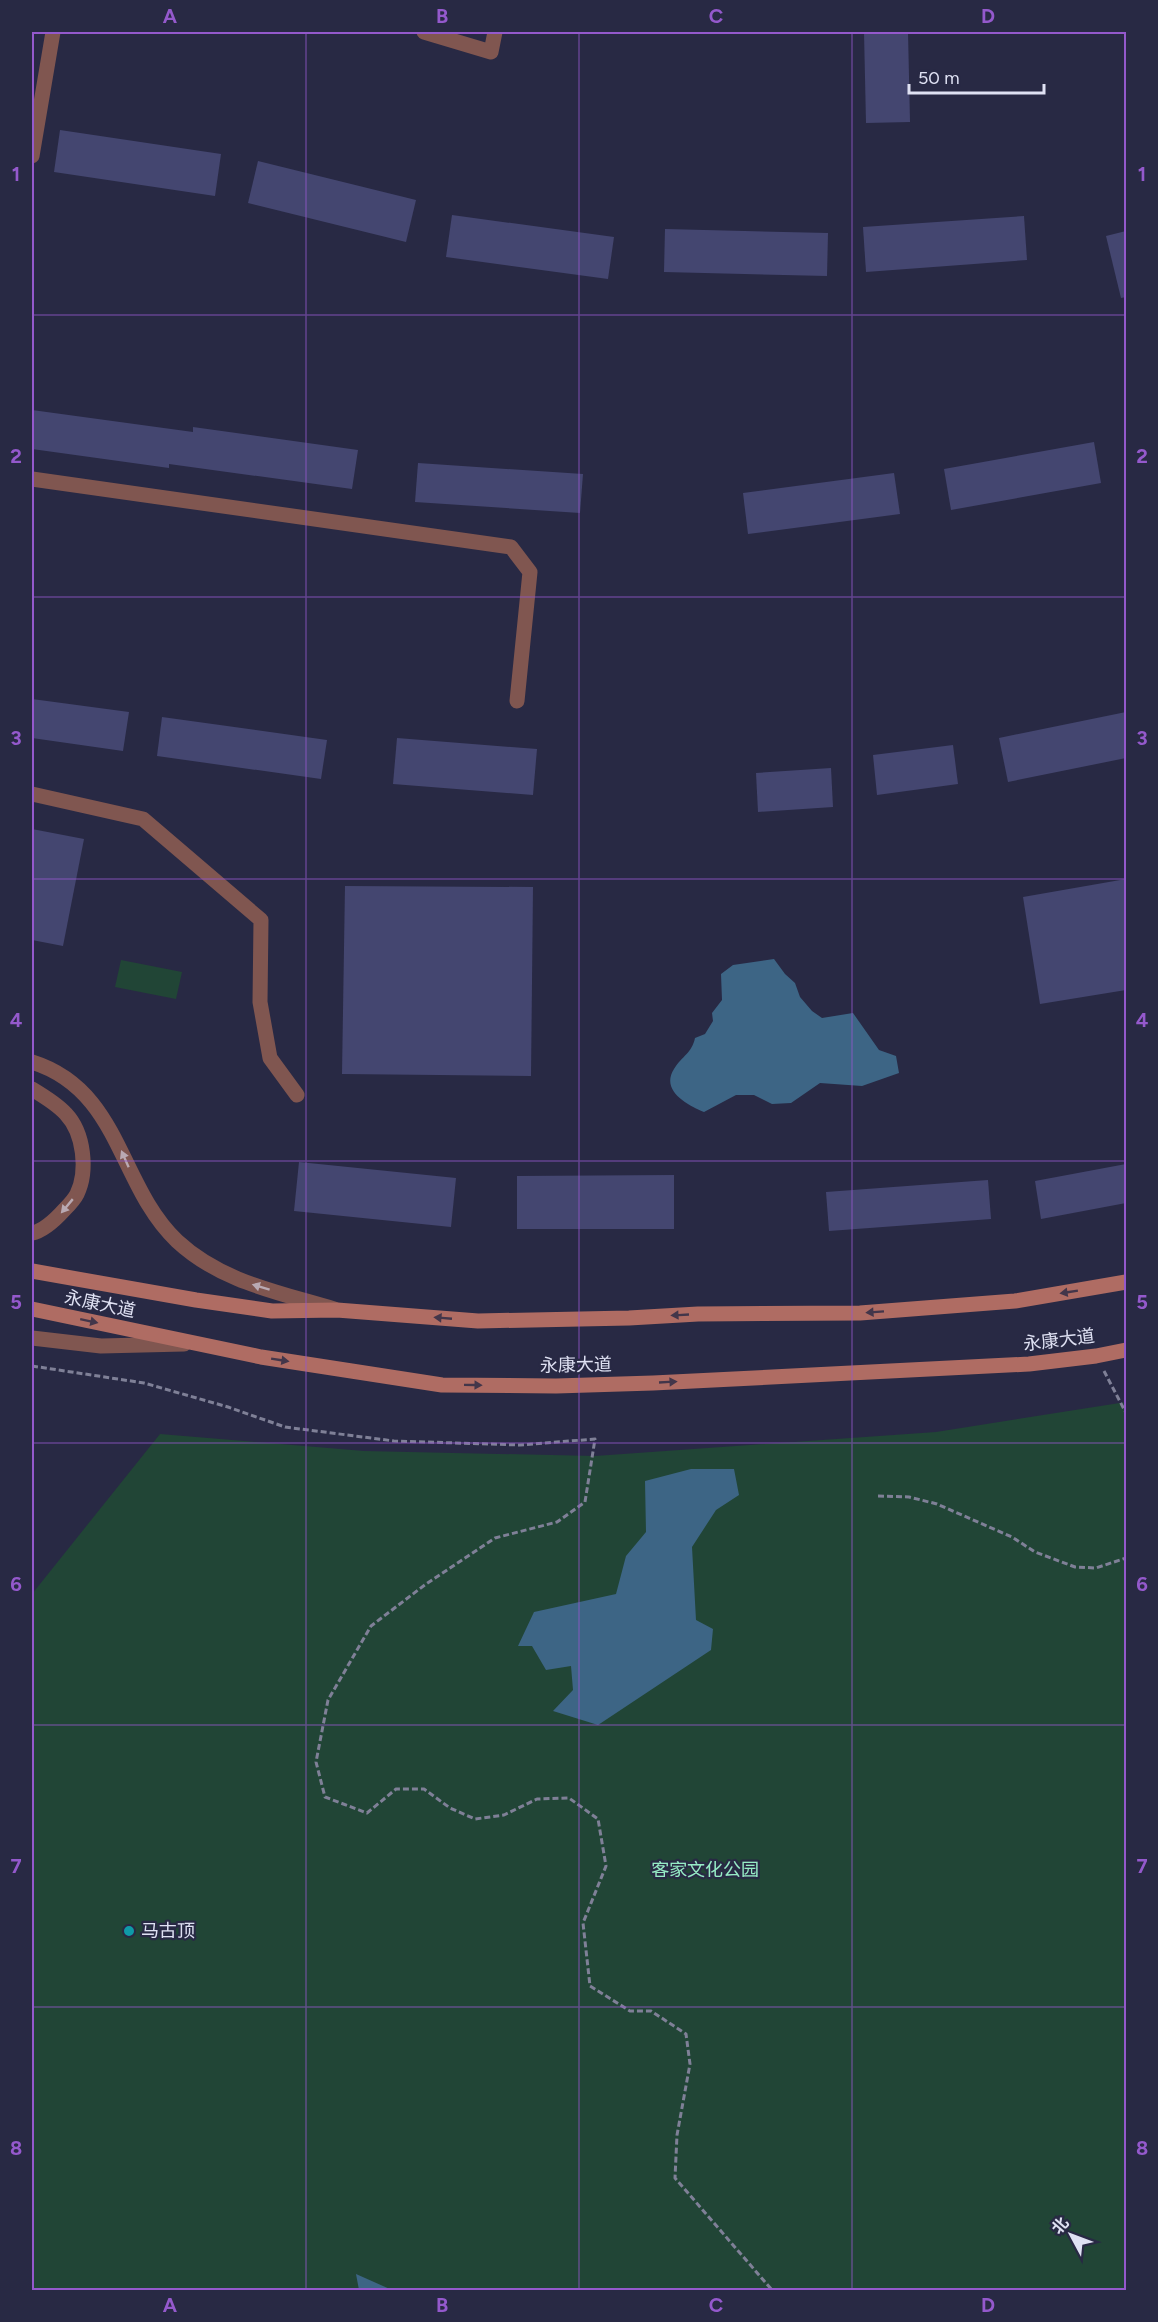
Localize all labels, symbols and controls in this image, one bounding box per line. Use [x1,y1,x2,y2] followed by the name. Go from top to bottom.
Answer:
[163,4,178,28] text: A
[436,4,448,28] text: B
[709,4,723,28] text: C
[981,4,995,28] text: D
[909,57,1044,95] scale bar
[918,67,960,89] text: 50 m
[12,162,20,186] text: 1
[1138,162,1146,186] text: 1
[10,444,22,468] text: 2
[1136,444,1148,468] text: 2
[10,726,22,750] text: 3
[1136,726,1148,750] text: 3
[10,1008,23,1032] text: 4
[1136,1008,1149,1032] text: 4
[120,1149,130,1167] one-way arrow
[61,1198,74,1213] one-way arrow
[252,1282,270,1291] one-way arrow
[62,1286,138,1322] street label: 永康大道
[1059,1288,1078,1297] one-way arrow
[10,1290,22,1314] text: 5
[1136,1290,1148,1314] text: 5
[865,1307,884,1316] one-way arrow
[671,1310,690,1320] one-way arrow
[434,1313,453,1323] one-way arrow
[79,1317,98,1327] one-way arrow
[1022,1325,1096,1355] street label: 永康大道
[540,1353,612,1377] street label: 永康大道
[271,1355,290,1364] one-way arrow
[658,1378,677,1387] one-way arrow
[463,1380,482,1390] one-way arrow
[10,1572,22,1596] text: 6
[1136,1572,1148,1596] text: 6
[10,1854,22,1878] text: 7
[1136,1854,1148,1878] text: 7
[651,1859,759,1881] park label: 客家文化公园
[141,1920,195,1942] place label: 马古顶
[122,1924,136,1938] marker: 马古顶
[10,2136,22,2160] text: 8
[1136,2136,1148,2160] text: 8
[1041,2205,1101,2265] north arrow
[1048,2213,1072,2238] text: 北
[163,2293,178,2317] text: A
[436,2293,448,2317] text: B
[709,2293,723,2317] text: C
[981,2293,995,2317] text: D

